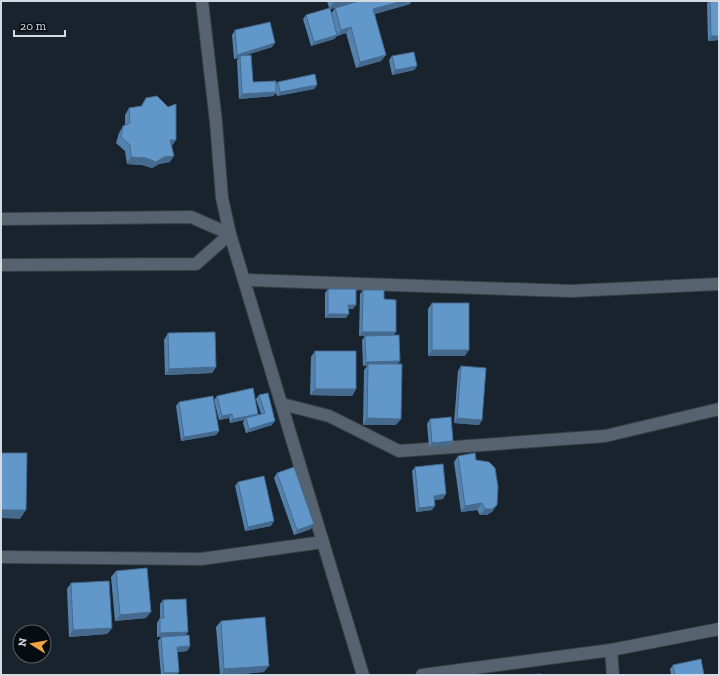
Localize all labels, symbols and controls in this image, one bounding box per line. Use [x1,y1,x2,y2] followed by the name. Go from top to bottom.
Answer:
[14,12,65,38] scale bar
[20,19,47,33] text: 20 m
[12,624,52,664] north arrow
[15,636,30,648] text: N

